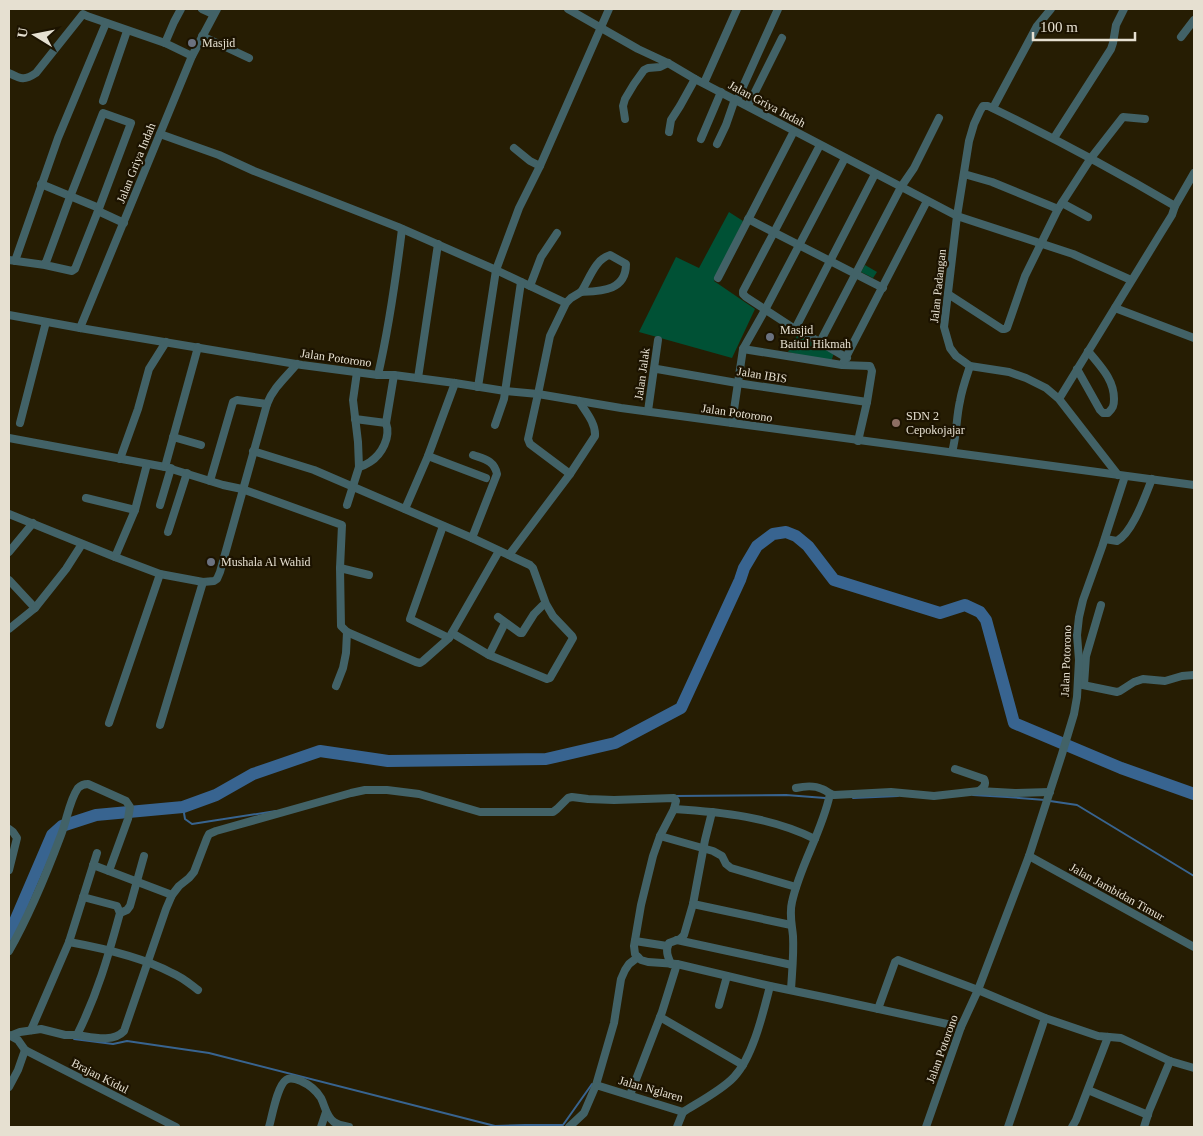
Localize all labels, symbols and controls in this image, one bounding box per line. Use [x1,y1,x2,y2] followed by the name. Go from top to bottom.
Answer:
[10,10,60,60] north arrow
[1033,10,1136,42] scale bar
[1040,19,1078,35] text: 100 m
[14,27,31,39] text: U
[202,36,235,50] place label: Masjid
[186,37,198,49] marker: Masjid
[726,78,808,130] street label: Jalan Griya Indah
[114,121,158,205] street label: Jalan Griya Indah
[927,248,949,324] street label: Jalan Padangan
[780,323,851,351] place label: Masjid Baitul Hikmah
[764,331,776,343] marker: Masjid Baitul Hikmah
[300,346,372,370] street label: Jalan Potorono
[631,347,653,401] street label: Jalan Jalak
[736,364,788,386] street label: Jalan IBIS
[701,401,773,425] street label: Jalan Potorono
[906,409,965,437] place label: SDN 2 Cepokojajar
[890,417,902,429] marker: SDN 2 Cepokojajar
[221,555,310,569] place label: Mushala Al Wahid
[205,556,217,568] marker: Mushala Al Wahid
[1058,625,1074,697] street label: Jalan Potorono
[1067,860,1167,924] street label: Jalan Jambidan Timur
[923,1013,961,1085] street label: Jalan Potorono
[69,1056,132,1097] street label: Brajan Kidul
[617,1073,685,1105] street label: Jalan Nglaren

